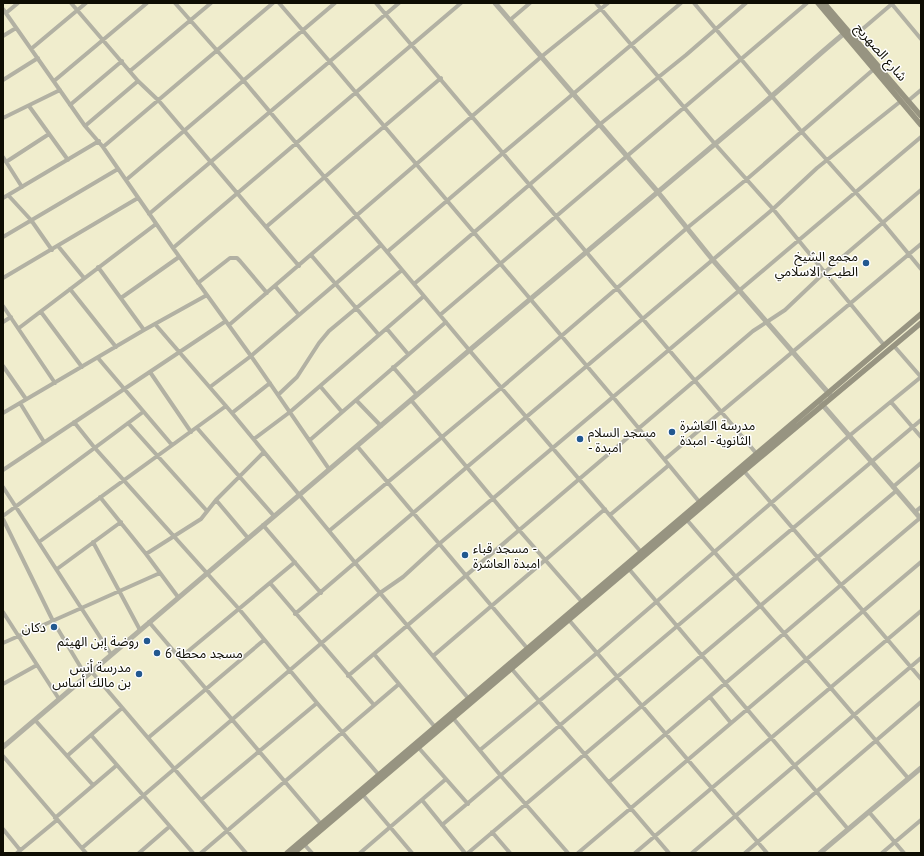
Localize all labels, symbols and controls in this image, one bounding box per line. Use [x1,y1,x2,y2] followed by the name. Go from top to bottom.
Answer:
[850,20,911,86] street label: شارع الصهريج
[775,248,858,282] place label: مجمع الشيخ الطيب الاسلامي
[861,258,871,268] marker: مجمع الشيخ الطيب الاسلامي
[680,417,755,449] place label: مدرسة العاشرة الثانوية - امبدة
[588,424,656,456] place label: مسجد السلام - امبدة
[667,427,677,437] marker: مدرسة العاشرة الثانوية - امبدة
[575,434,585,444] marker: مسجد السلام - امبدة
[473,540,540,572] place label: مسجد قباء - امبدة العاشرة
[460,550,470,560] marker: مسجد قباء - امبدة العاشرة
[22,619,46,636] place label: دكان
[49,622,59,632] marker: دكان
[57,633,139,652] place label: روضة إبن الهيثم
[142,636,152,646] marker: روضة إبن الهيثم
[165,645,243,662] place label: مسجد محطة 6
[152,648,162,658] marker: مسجد محطة 6
[52,659,131,691] place label: مدرسة أنس بن مالك أساس
[134,669,144,679] marker: مدرسة أنس بن مالك أساس

